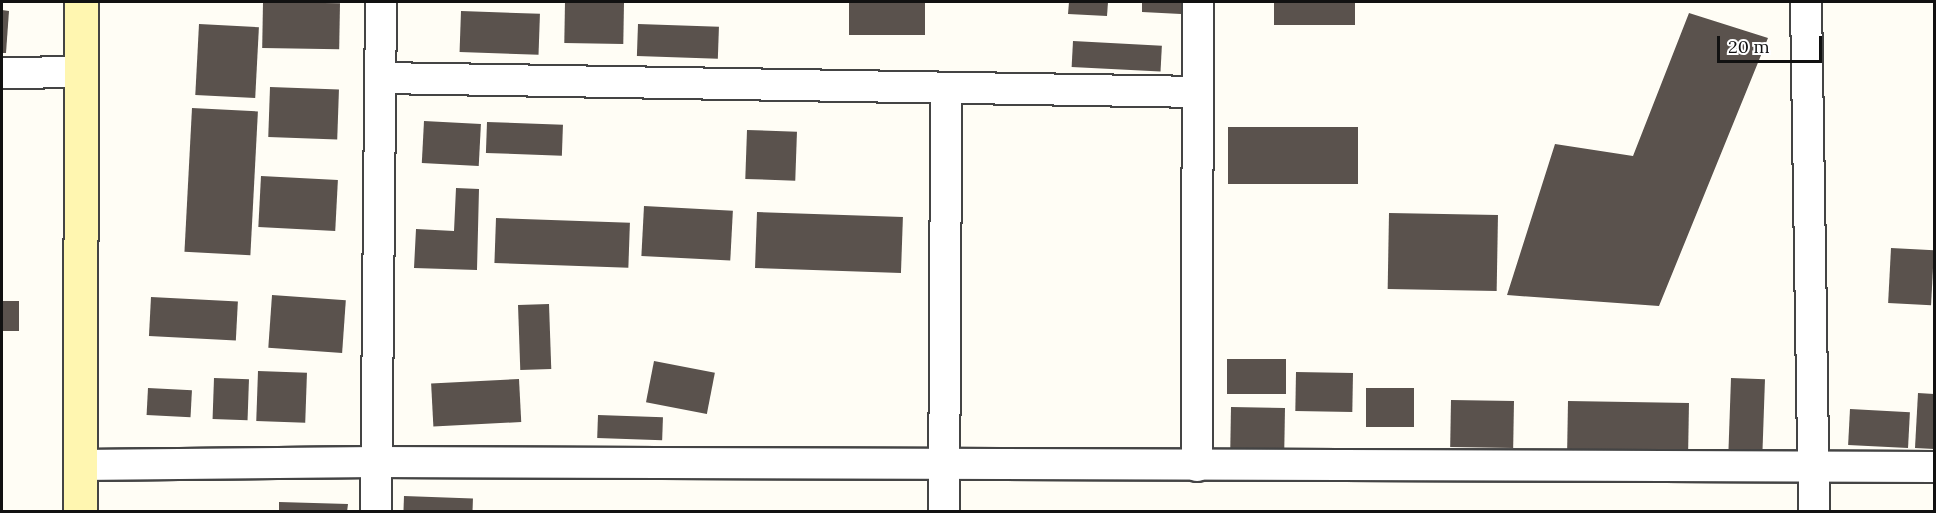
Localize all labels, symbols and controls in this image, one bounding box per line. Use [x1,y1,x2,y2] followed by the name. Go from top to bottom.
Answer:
[1720,24,1825,62] scale bar
[1728,35,1770,58] text: 20 m

